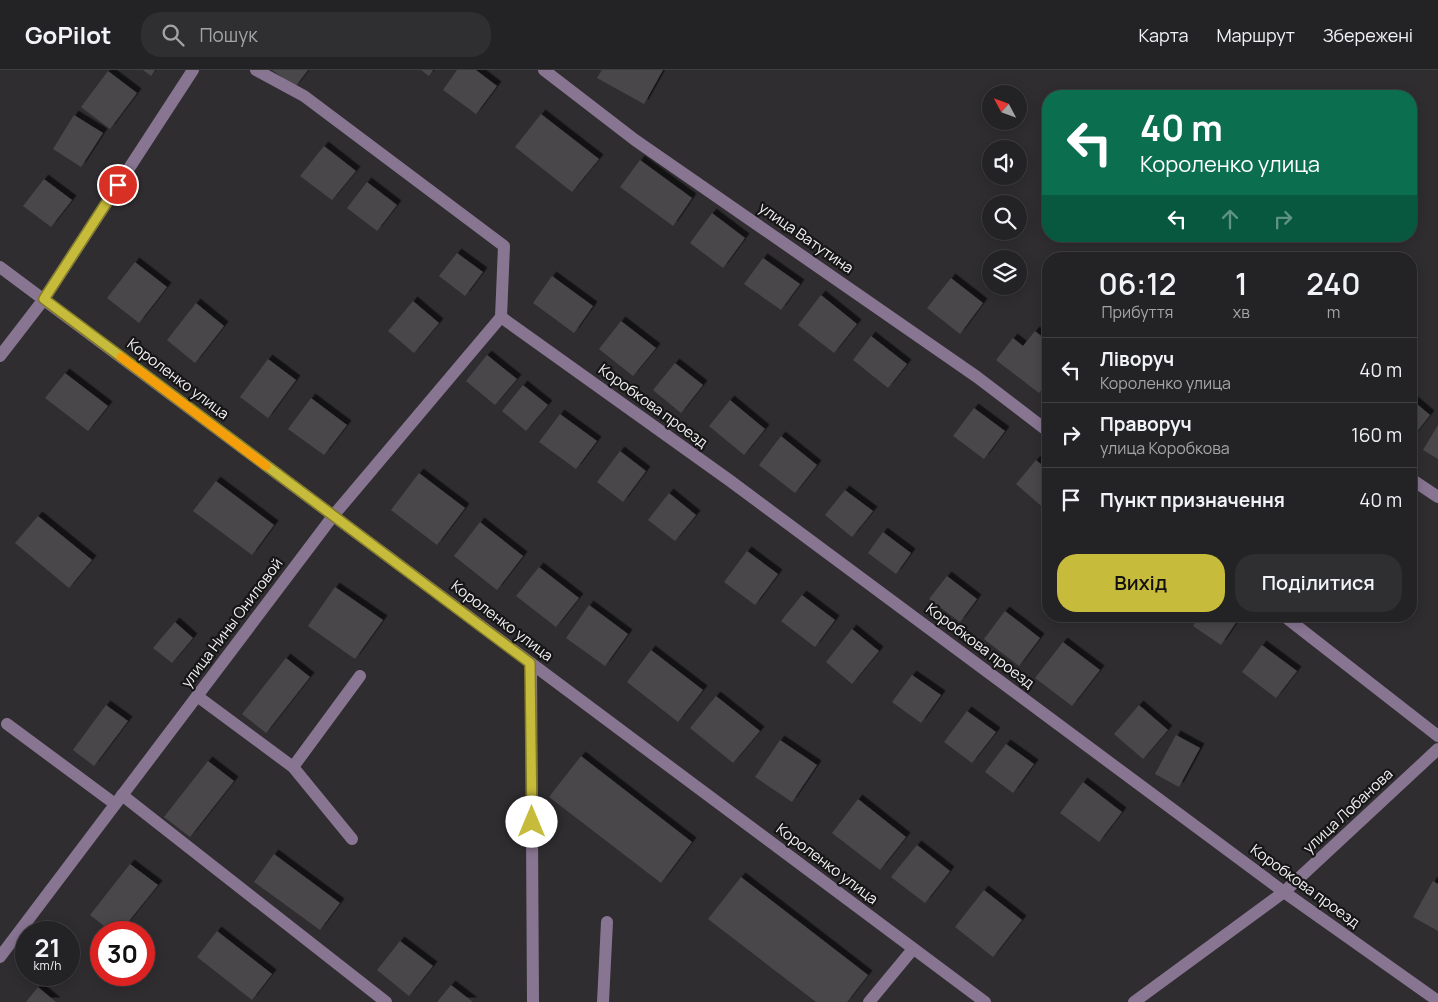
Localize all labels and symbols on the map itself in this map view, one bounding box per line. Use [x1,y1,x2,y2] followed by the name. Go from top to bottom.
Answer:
[982,85,1028,130] north arrow
[97,164,139,206] pin
[755,197,858,278] street label: улица Ватутина
[123,333,234,424] street label: Короленко улица
[594,359,712,452] street label: Коробкова проезд
[176,554,287,692] street label: улица Нины Ониловой
[447,575,558,666] street label: Короленко улица
[922,598,1039,693] street label: Коробкова проезд
[1298,763,1397,858] street label: улица Лобанова
[505,795,557,847] position arrow
[772,818,883,909] street label: Короленко улица
[1246,839,1364,932] street label: Коробкова проезд
[90,921,155,986] speed limit sign: 30

